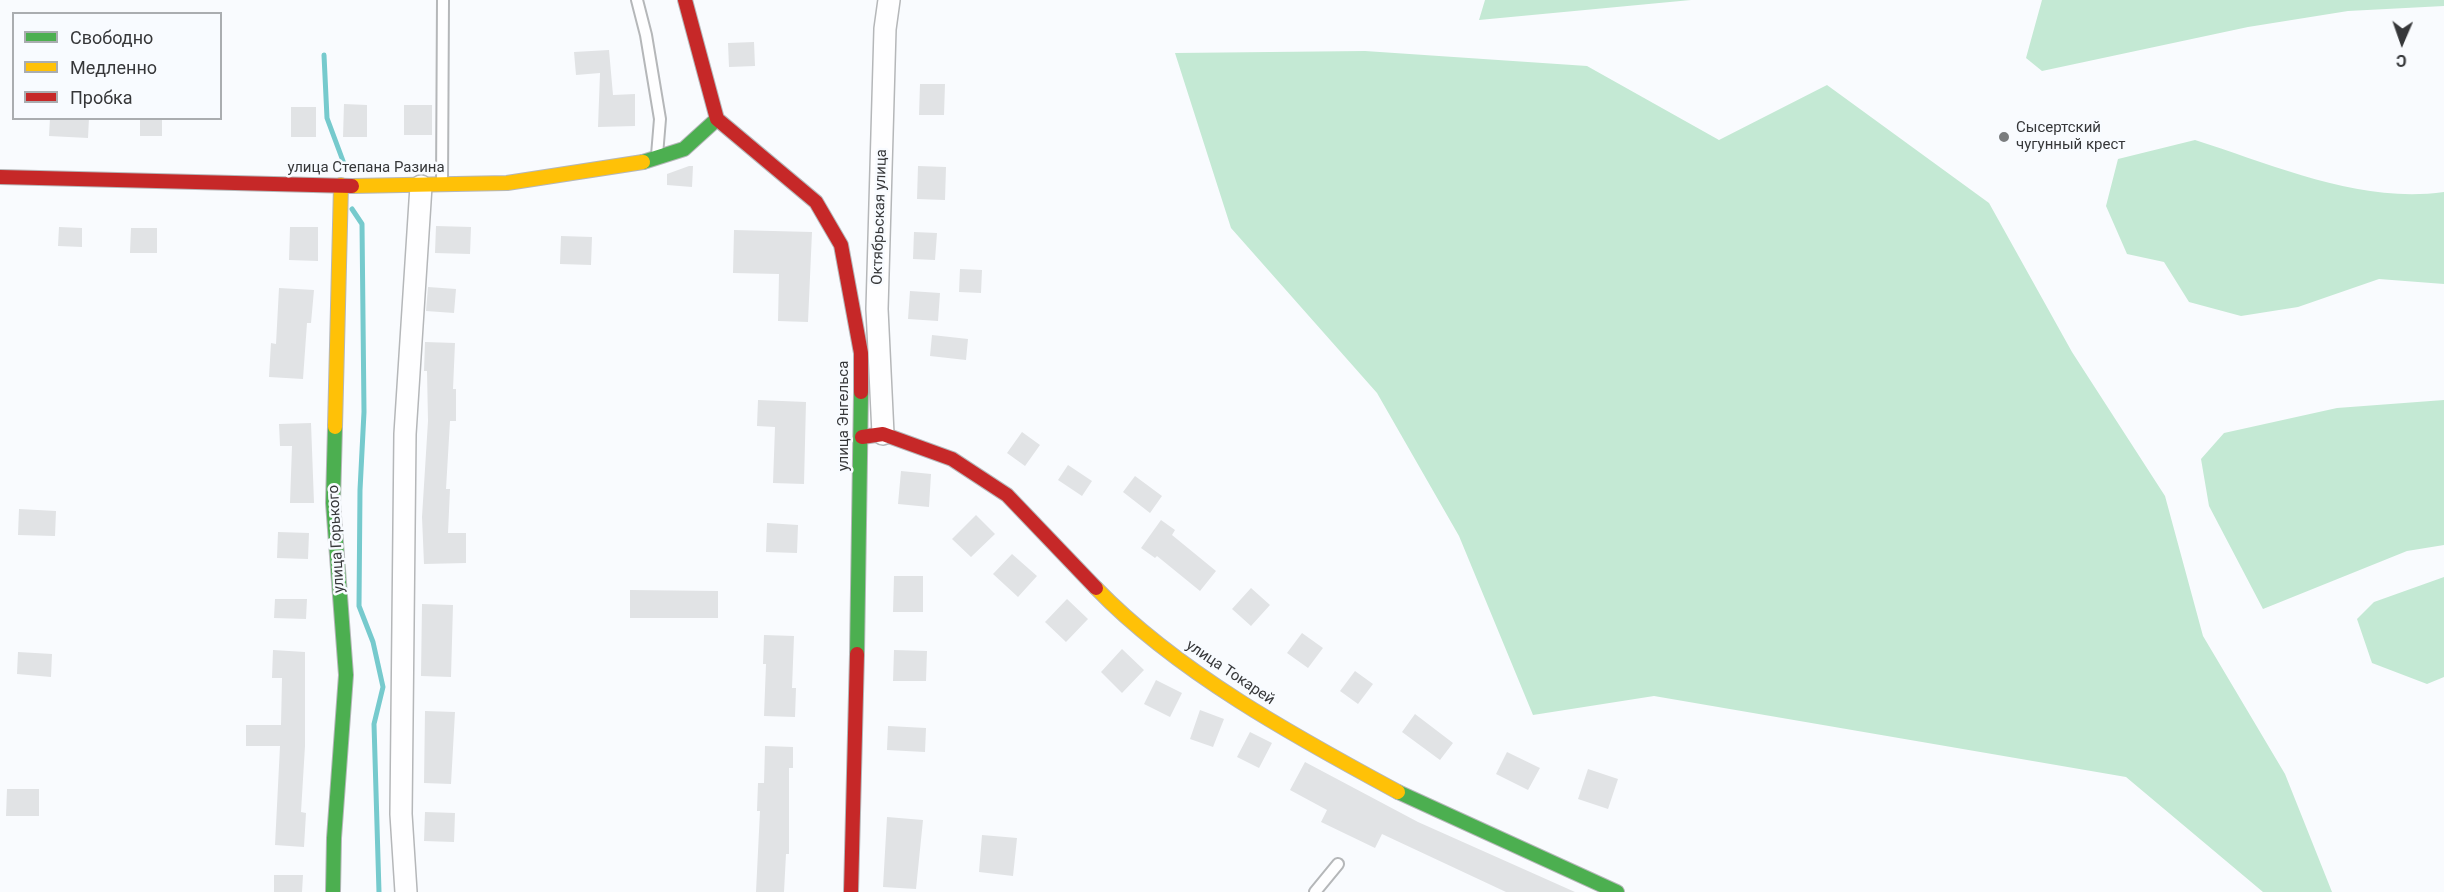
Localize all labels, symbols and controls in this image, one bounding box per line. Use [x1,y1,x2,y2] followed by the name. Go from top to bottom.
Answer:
[12,12,222,120] legend
[2372,12,2432,72] north arrow
[70,27,153,48] text: Свободно
[2396,51,2407,70] text: С
[70,57,157,78] text: Медленно
[70,87,133,108] text: Пробка
[2016,119,2126,154] place label: Сысертский чугунный крест
[1997,130,2011,144] marker: Сысертский чугунный крест
[869,149,891,285] street label: Октябрьская улица
[287,159,445,177] street label: улица Степана Разина
[835,361,853,471] street label: улица Энгельса
[325,485,349,593] street label: улица Горького
[1182,637,1278,709] street label: улица Токарей

